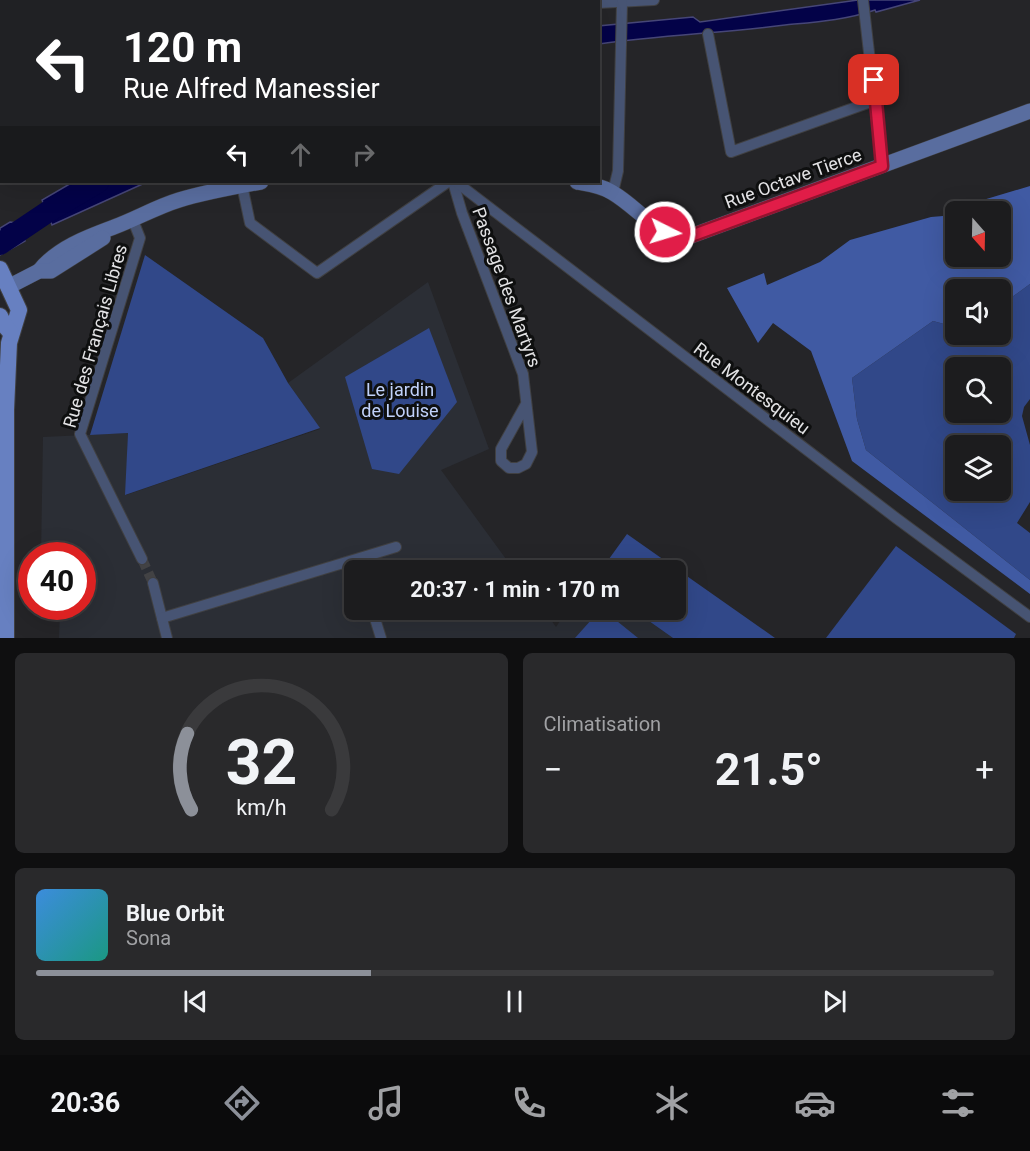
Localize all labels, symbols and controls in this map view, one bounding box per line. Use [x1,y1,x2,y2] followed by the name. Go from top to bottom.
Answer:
[123,23,242,72] text: 120 m
[24,24,102,102] icon: left
[848,54,899,105] pin
[857,63,890,96] icon: arrive
[123,73,380,105] text: Rue Alfred Manessier
[221,138,254,171] icon: left
[284,138,317,171] icon: ahead
[347,138,380,171] icon: right
[722,143,864,213] street label: Rue Octave Tierce
[633,200,697,264] position arrow
[945,201,1011,267] north arrow
[945,201,1011,501] map controls
[468,204,546,370] street label: Passage des Martyrs
[59,242,131,430] street label: Rue des Français Libres
[945,279,1011,345] button: sound
[690,338,814,438] street label: Rue Montesquieu
[945,357,1011,423] button: search
[361,379,439,421] park label: Le jardin de Louise
[945,435,1011,501] button: layers
[18,542,96,620] speed limit sign: 40
[410,577,620,602] text: 20:37 · 1 min · 170 m
[544,712,661,736] text: Climatisation
[225,726,297,799] text: 32
[715,743,823,796] text: 21.5°
[544,750,562,789] text: −
[975,750,994,789] text: +
[236,795,286,820] text: km/h
[126,901,224,926] text: Blue Orbit
[126,926,171,950] text: Sona
[179,985,212,1018] icon: previous
[498,985,531,1018] icon: pause
[818,985,851,1018] icon: next
[221,1082,263,1124] icon: directions
[365,1082,407,1124] icon: music
[508,1082,550,1124] icon: phone
[651,1082,693,1124] icon: climate
[794,1082,836,1124] icon: car
[937,1082,979,1124] icon: filters
[51,1087,120,1119] text: 20:36

